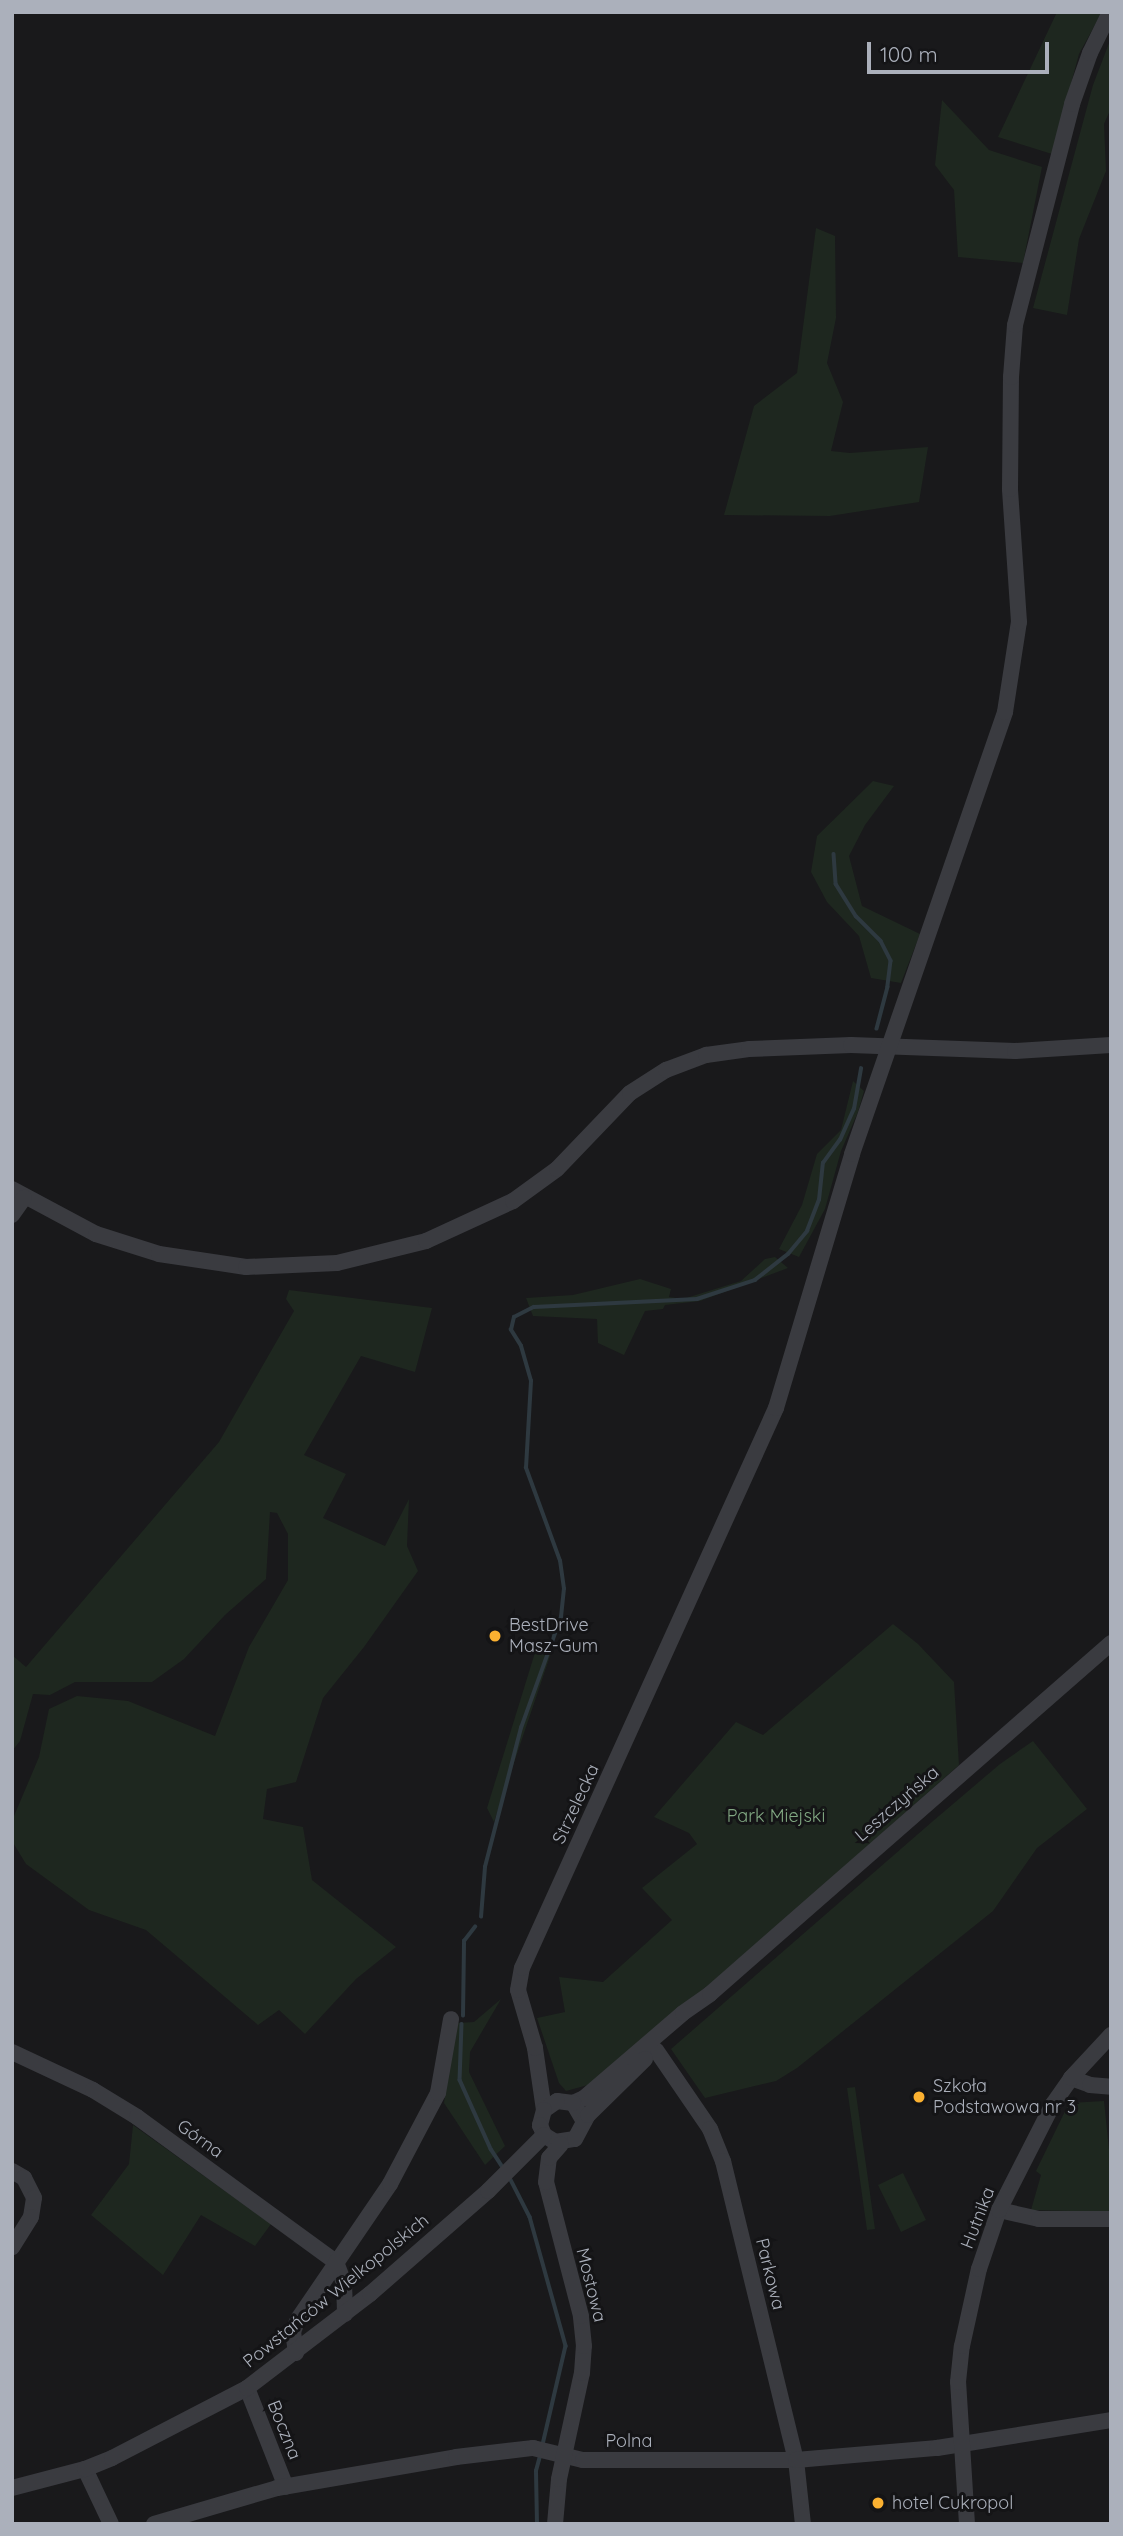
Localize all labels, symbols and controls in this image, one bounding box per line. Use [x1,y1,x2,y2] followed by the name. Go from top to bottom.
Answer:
[871,28,1053,72] scale bar
[880,41,938,67] text: 100 m
[509,1615,598,1658] place label: BestDrive Masz-Gum
[487,1628,503,1644] marker: BestDrive Masz-Gum
[548,1761,604,1847] street label: Strzelecka
[851,1762,943,1846] street label: Leszczyńska
[727,1805,825,1827] park label: Park Miejski
[933,2076,1076,2118] place label: Szkoła Podstawowa nr 3
[911,2089,927,2105] marker: Szkoła Podstawowa nr 3
[173,2115,227,2163] street label: Górna
[956,2184,1000,2252] street label: Hutnika
[239,2209,433,2373] street label: Powstańców Wielkopolskich
[751,2236,789,2312] street label: Parkowa
[571,2246,611,2324] street label: Mostowa
[262,2397,306,2463] street label: Boczna
[606,2430,652,2452] street label: Polna
[892,2492,1013,2514] place label: hotel Cukropol
[870,2495,886,2511] marker: hotel Cukropol

